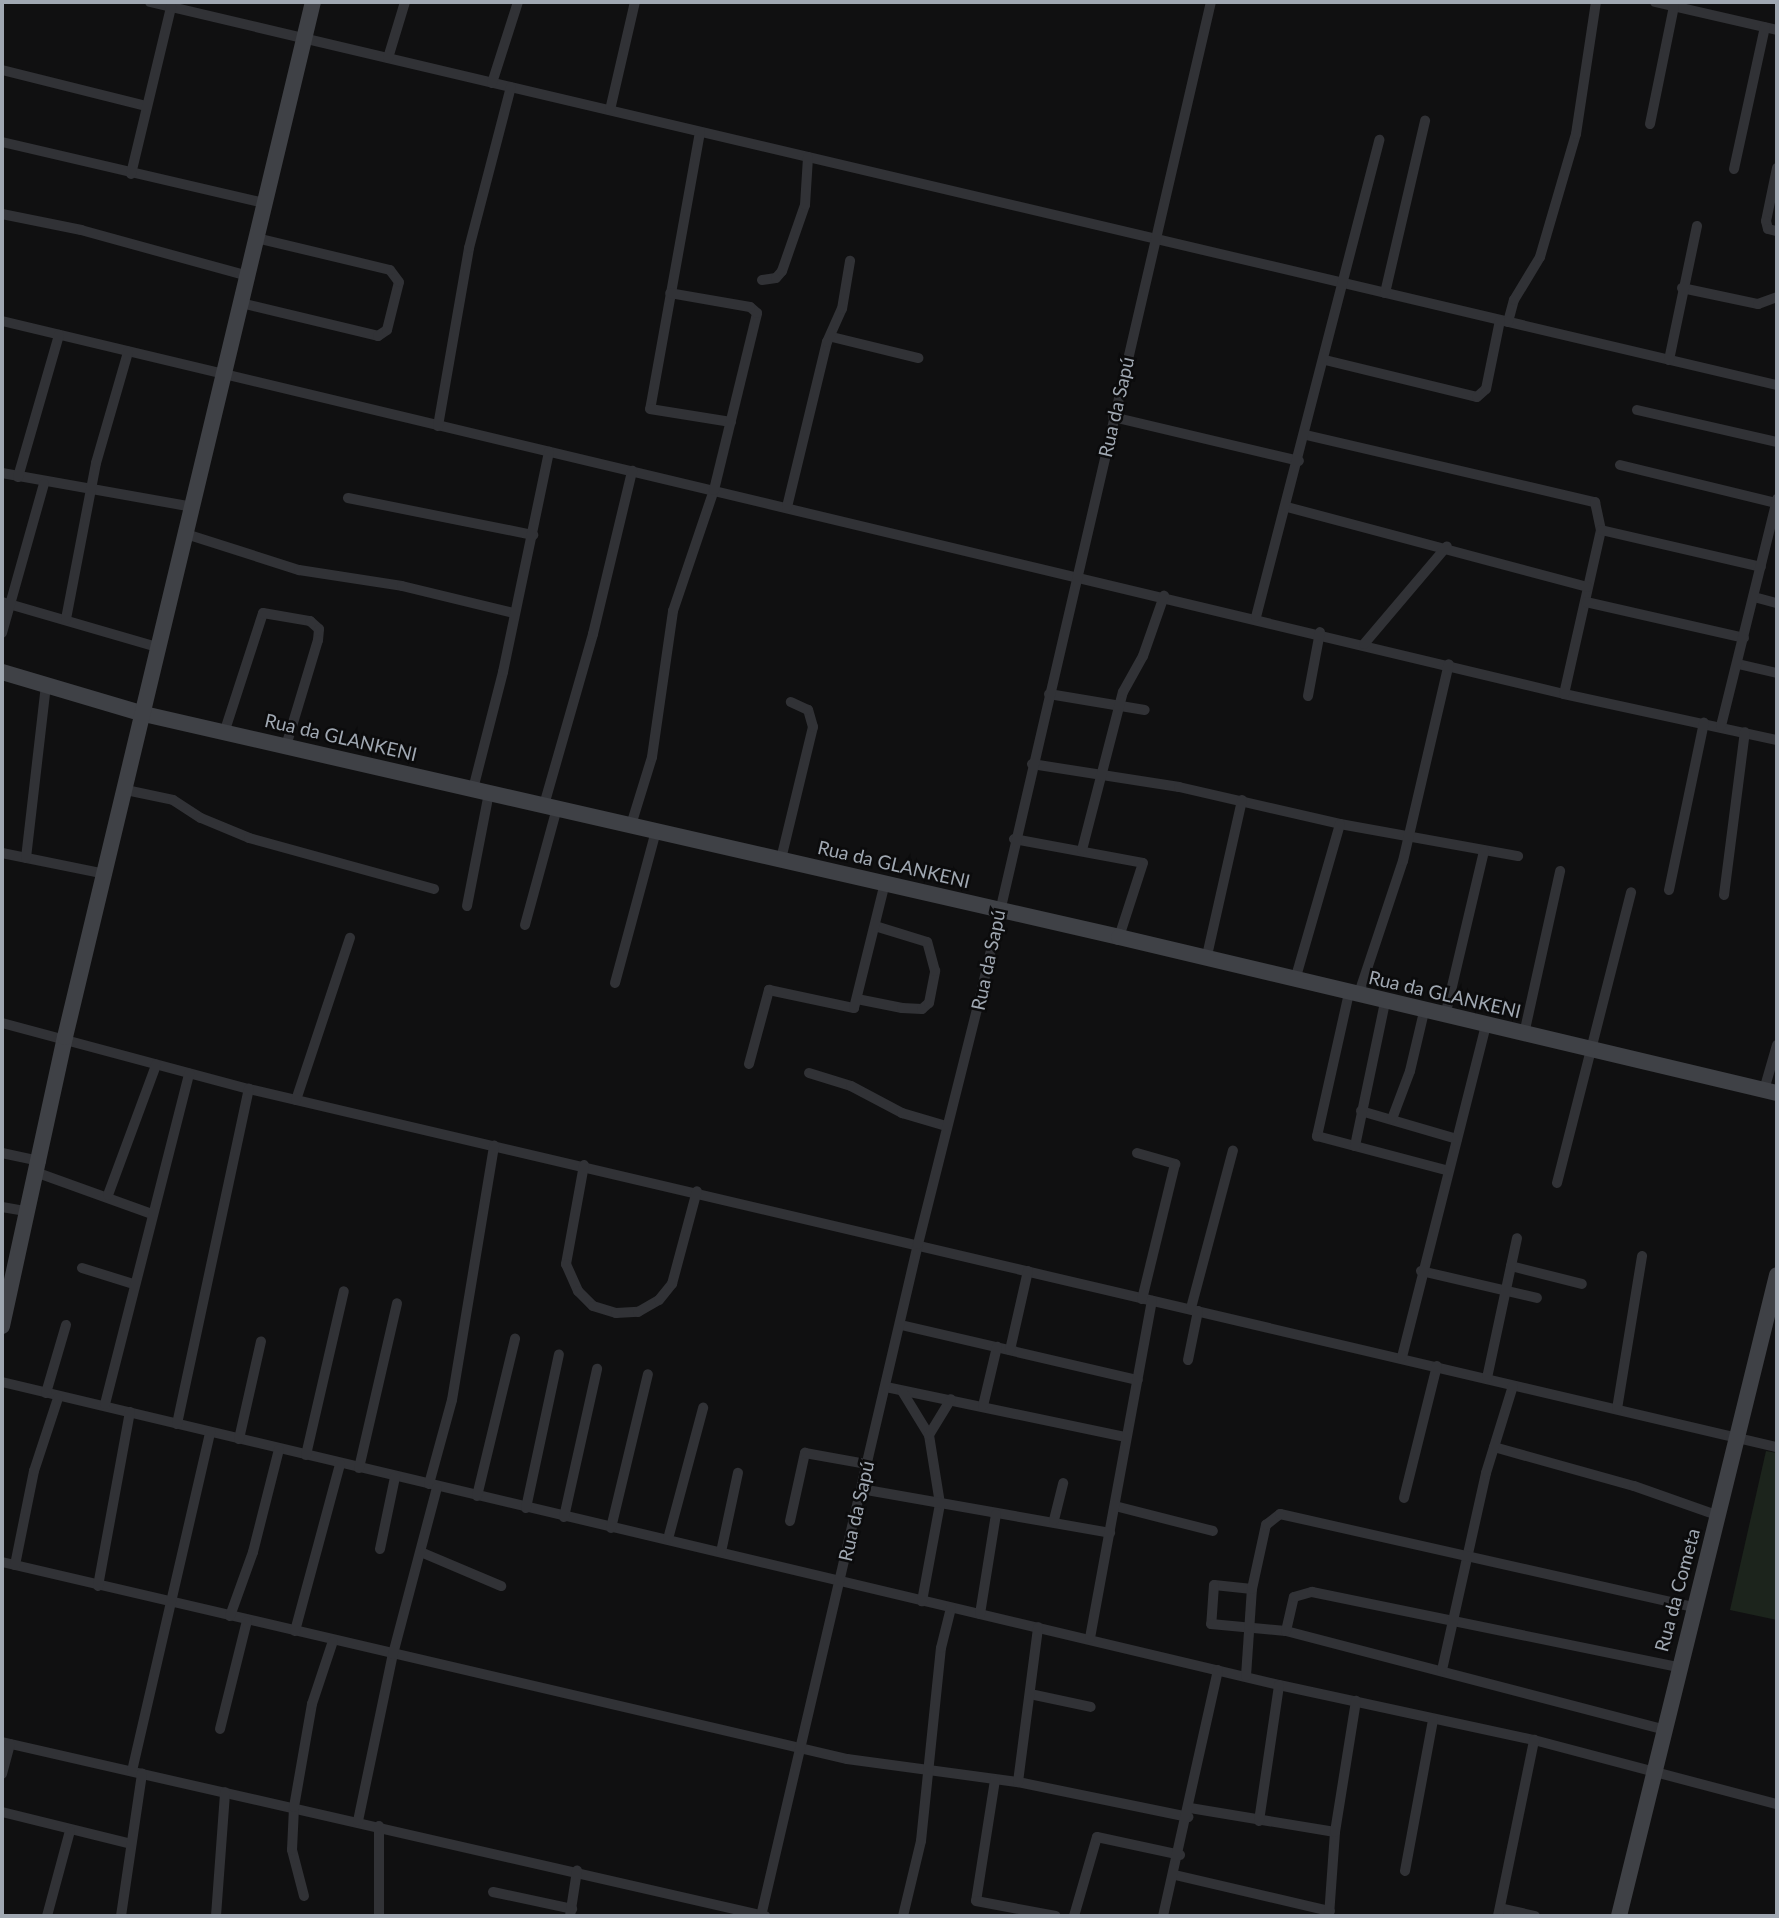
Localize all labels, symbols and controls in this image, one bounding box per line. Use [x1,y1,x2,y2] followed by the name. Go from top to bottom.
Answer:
[1093,355,1139,459] street label: Rua da Sapú
[263,708,419,766] street label: Rua da GLANKENI
[816,835,972,893] street label: Rua da GLANKENI
[966,908,1010,1012] street label: Rua da Sapú
[1367,965,1523,1023] street label: Rua da GLANKENI
[833,1459,879,1563] street label: Rua da Sapú
[1650,1526,1704,1654] street label: Rua da Cometa

